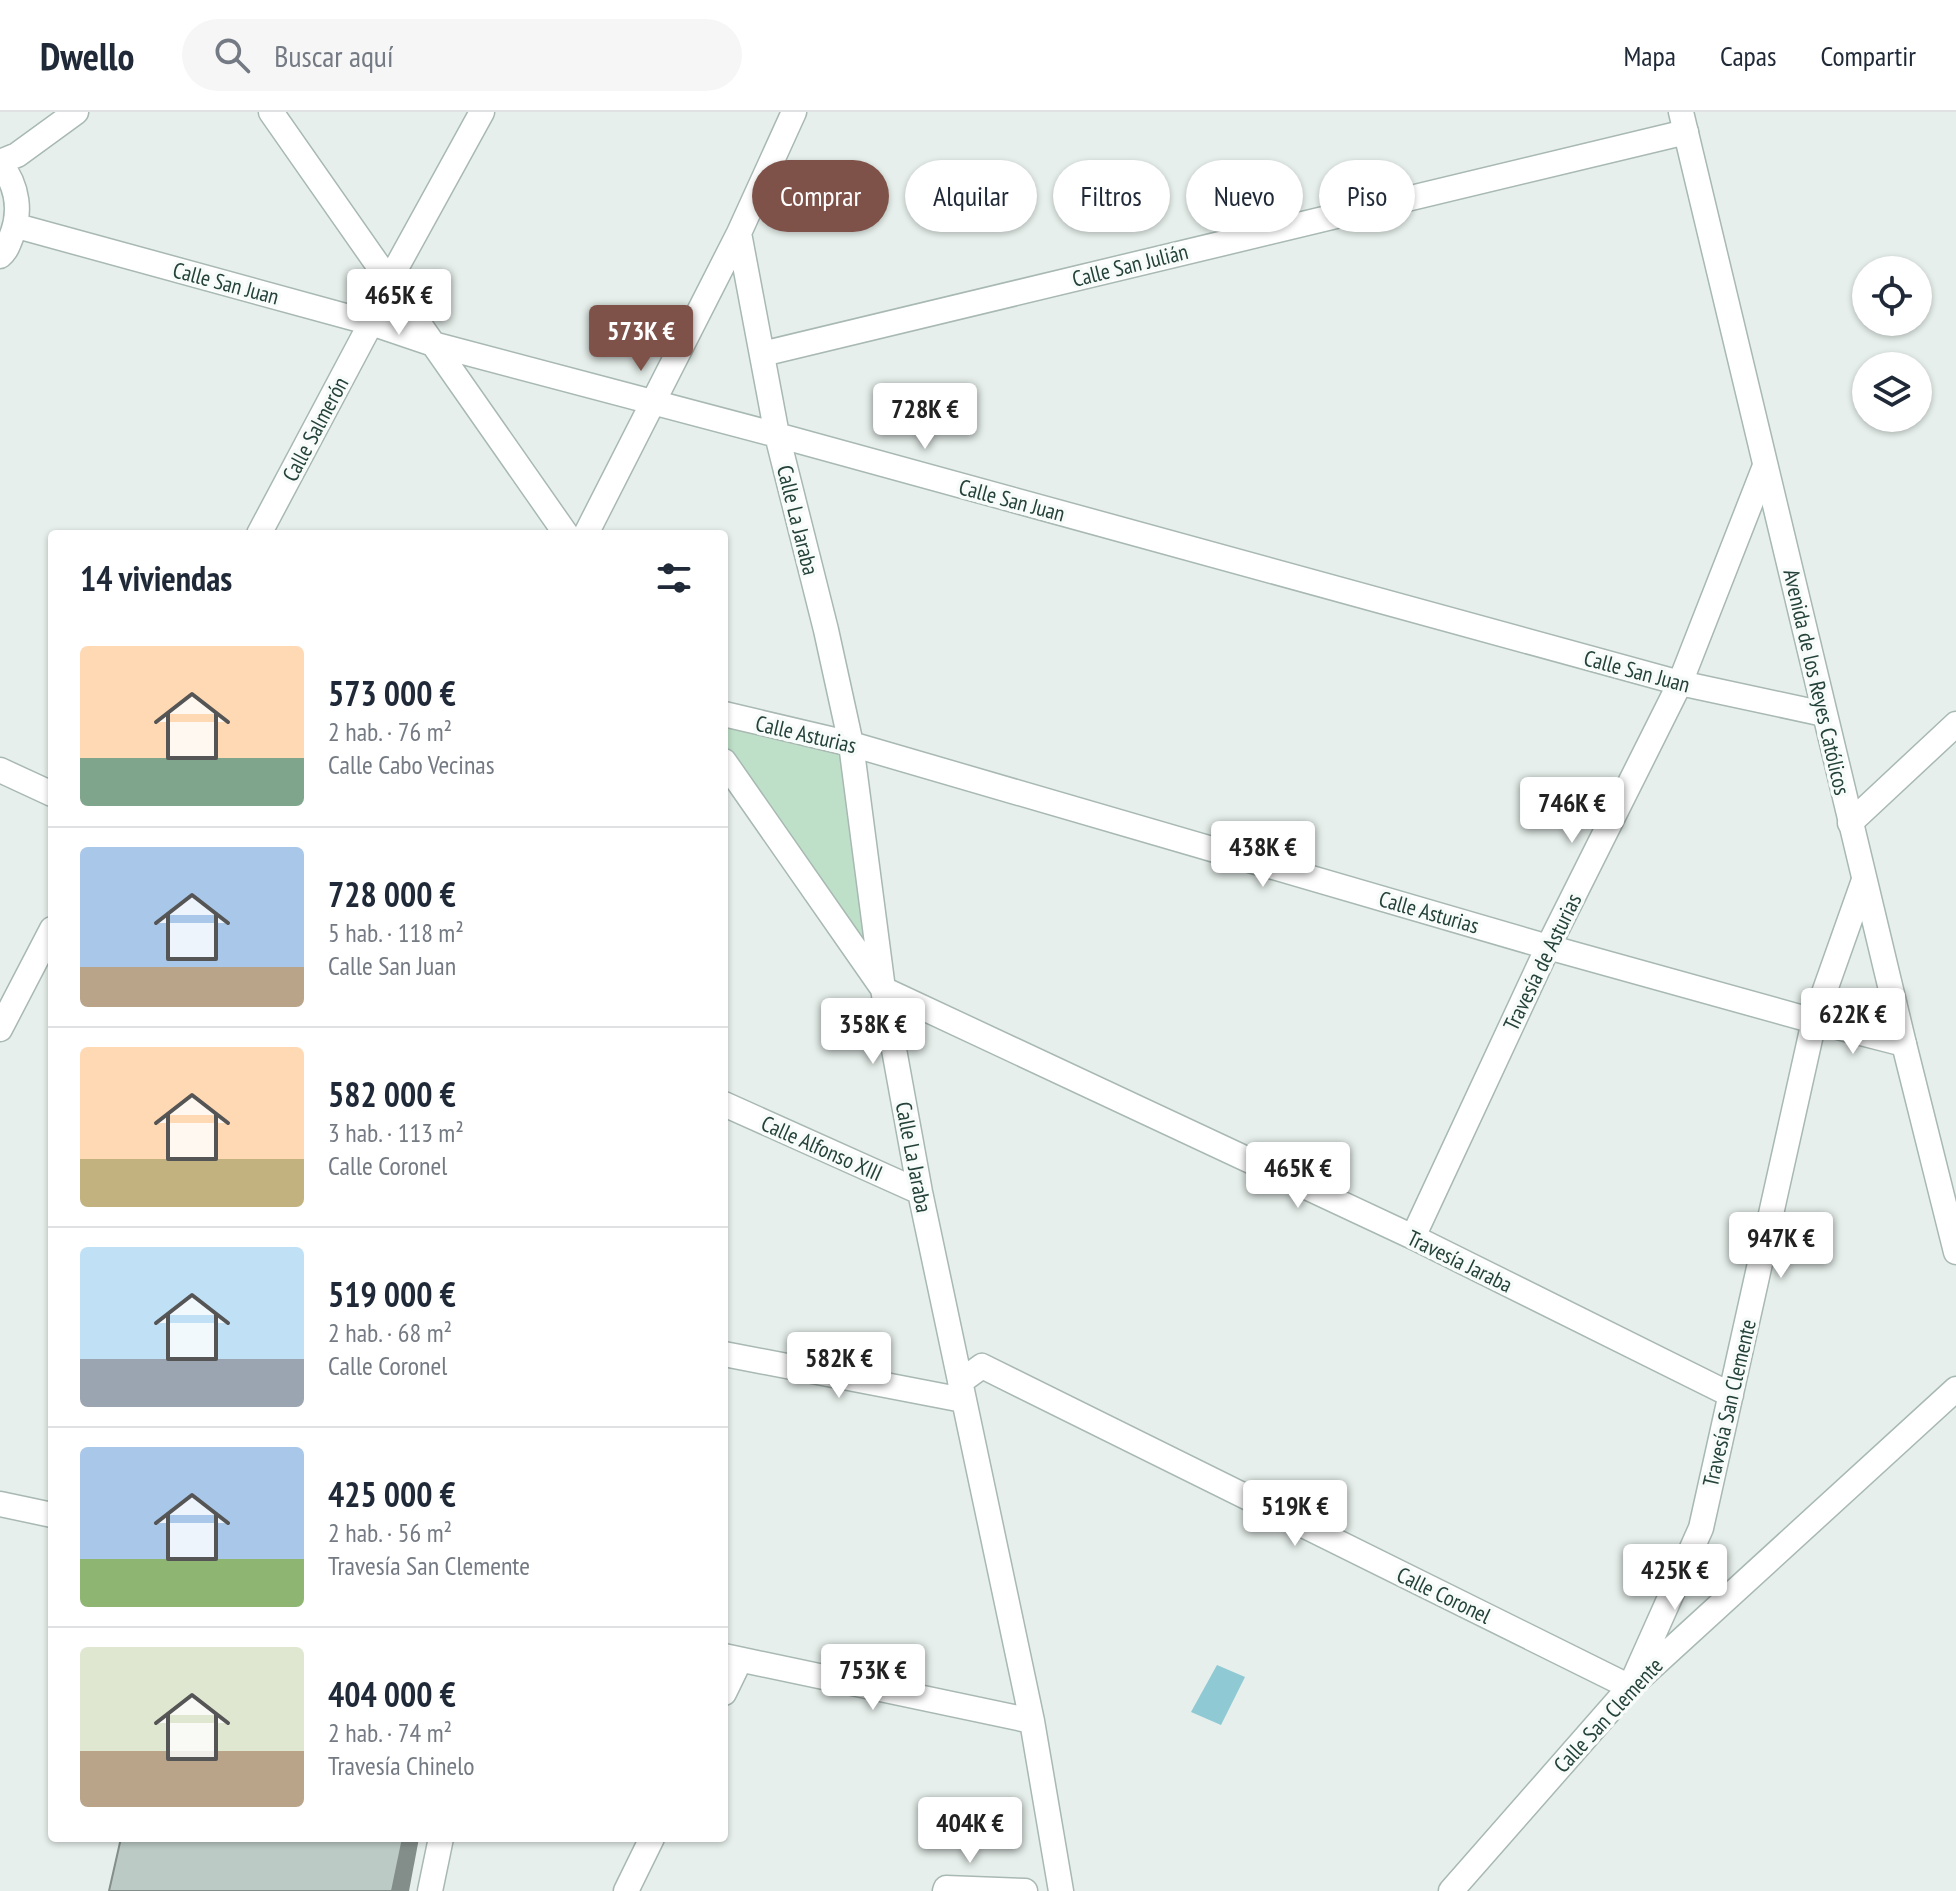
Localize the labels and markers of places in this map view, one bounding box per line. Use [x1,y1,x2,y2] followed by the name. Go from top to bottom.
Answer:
[334,269,464,337] pin: 465K €
[576,305,706,373] pin: 573K €
[860,383,990,451] pin: 728K €
[1507,777,1637,845] pin: 746K €
[1198,821,1328,889] pin: 438K €
[1788,988,1918,1056] pin: 622K €
[808,998,938,1066] pin: 358K €
[1233,1142,1363,1210] pin: 465K €
[1716,1212,1846,1280] pin: 947K €
[774,1332,904,1400] pin: 582K €
[1230,1480,1360,1548] pin: 519K €
[1610,1544,1740,1612] pin: 425K €
[808,1644,938,1712] pin: 753K €
[905,1797,1035,1865] pin: 404K €

